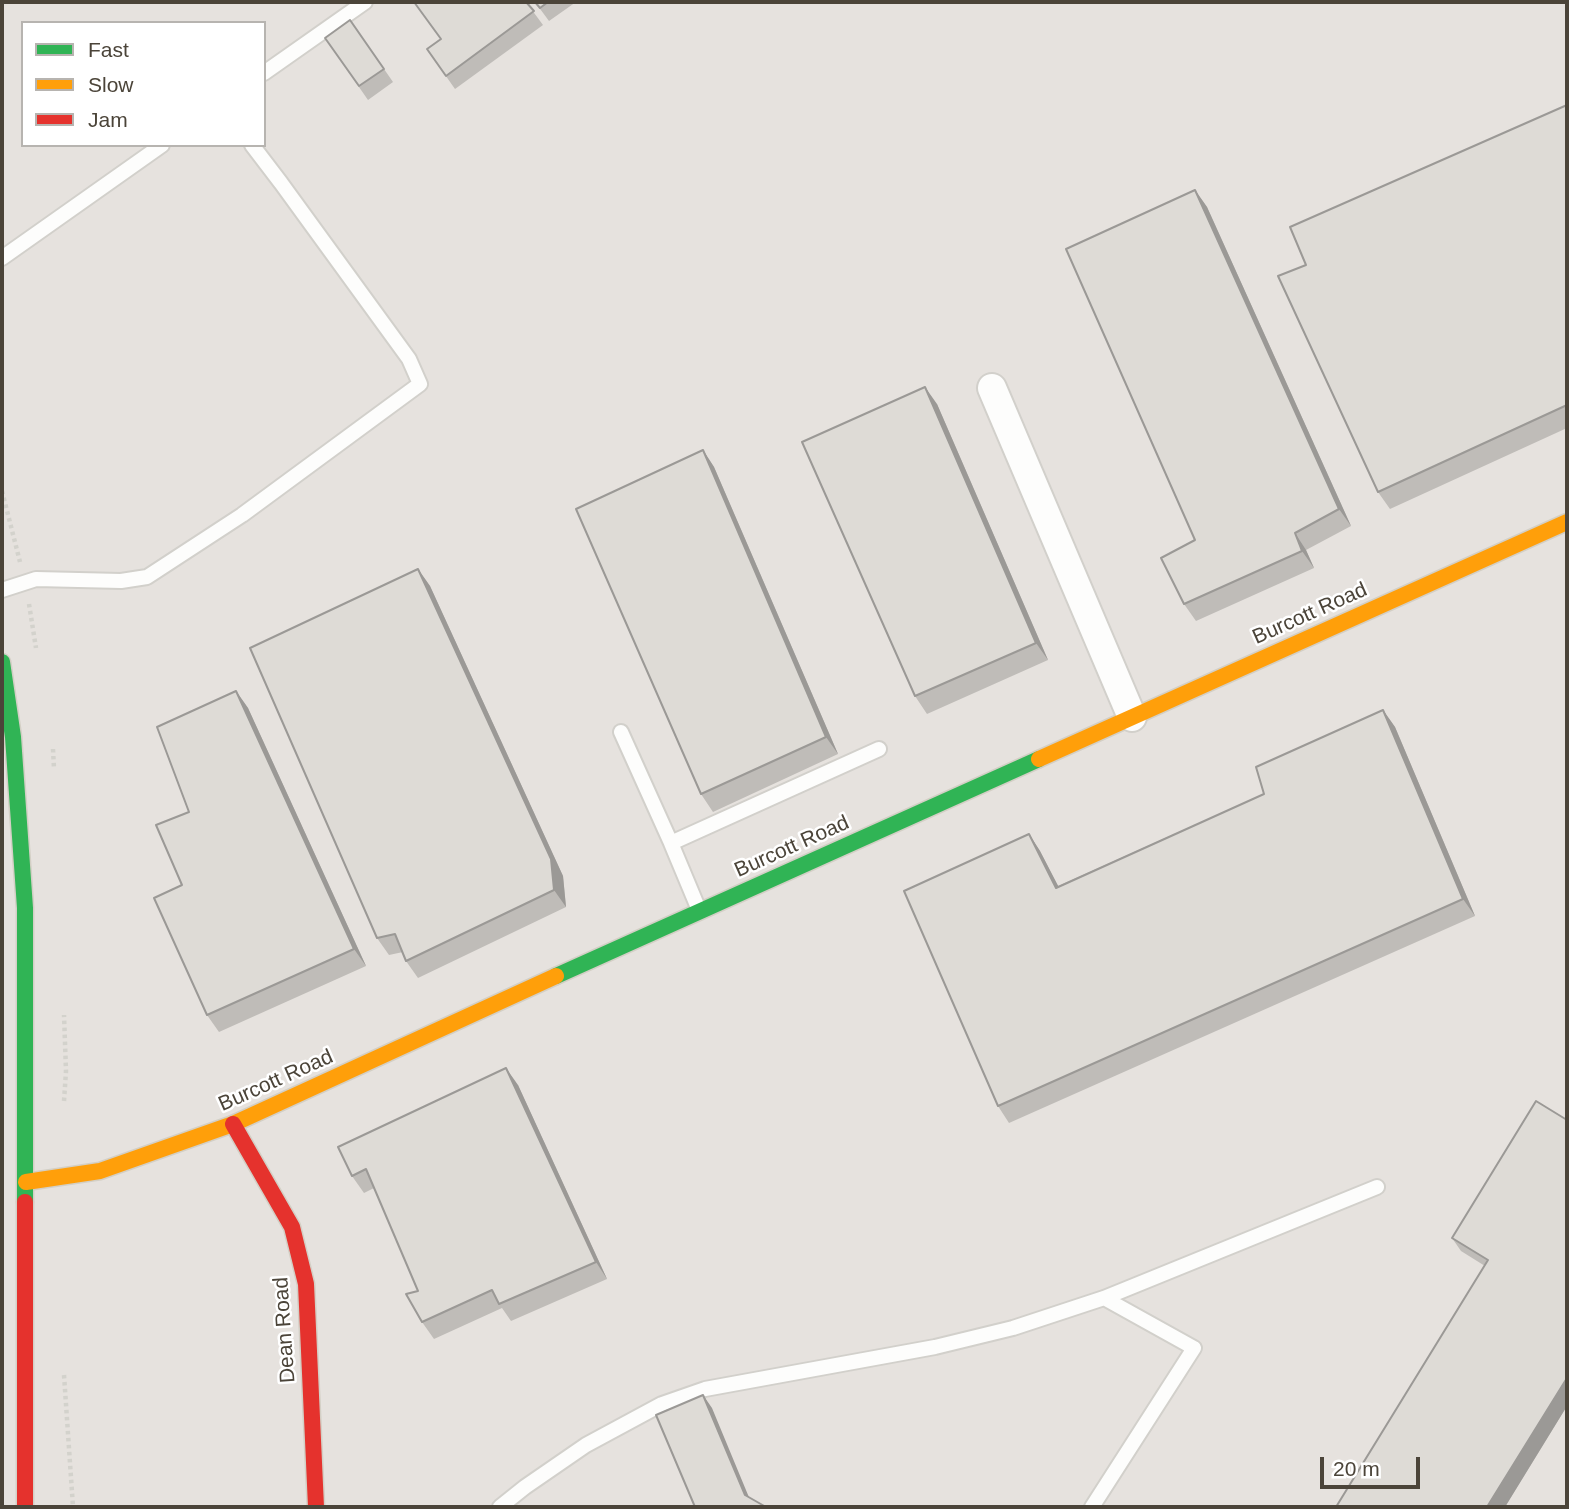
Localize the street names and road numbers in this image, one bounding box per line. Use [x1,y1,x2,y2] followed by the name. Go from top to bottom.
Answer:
[1249,578,1371,650] street label: Burcott Road
[731,811,853,883] street label: Burcott Road
[215,1045,337,1117] street label: Burcott Road
[269,1276,301,1384] street label: Dean Road

